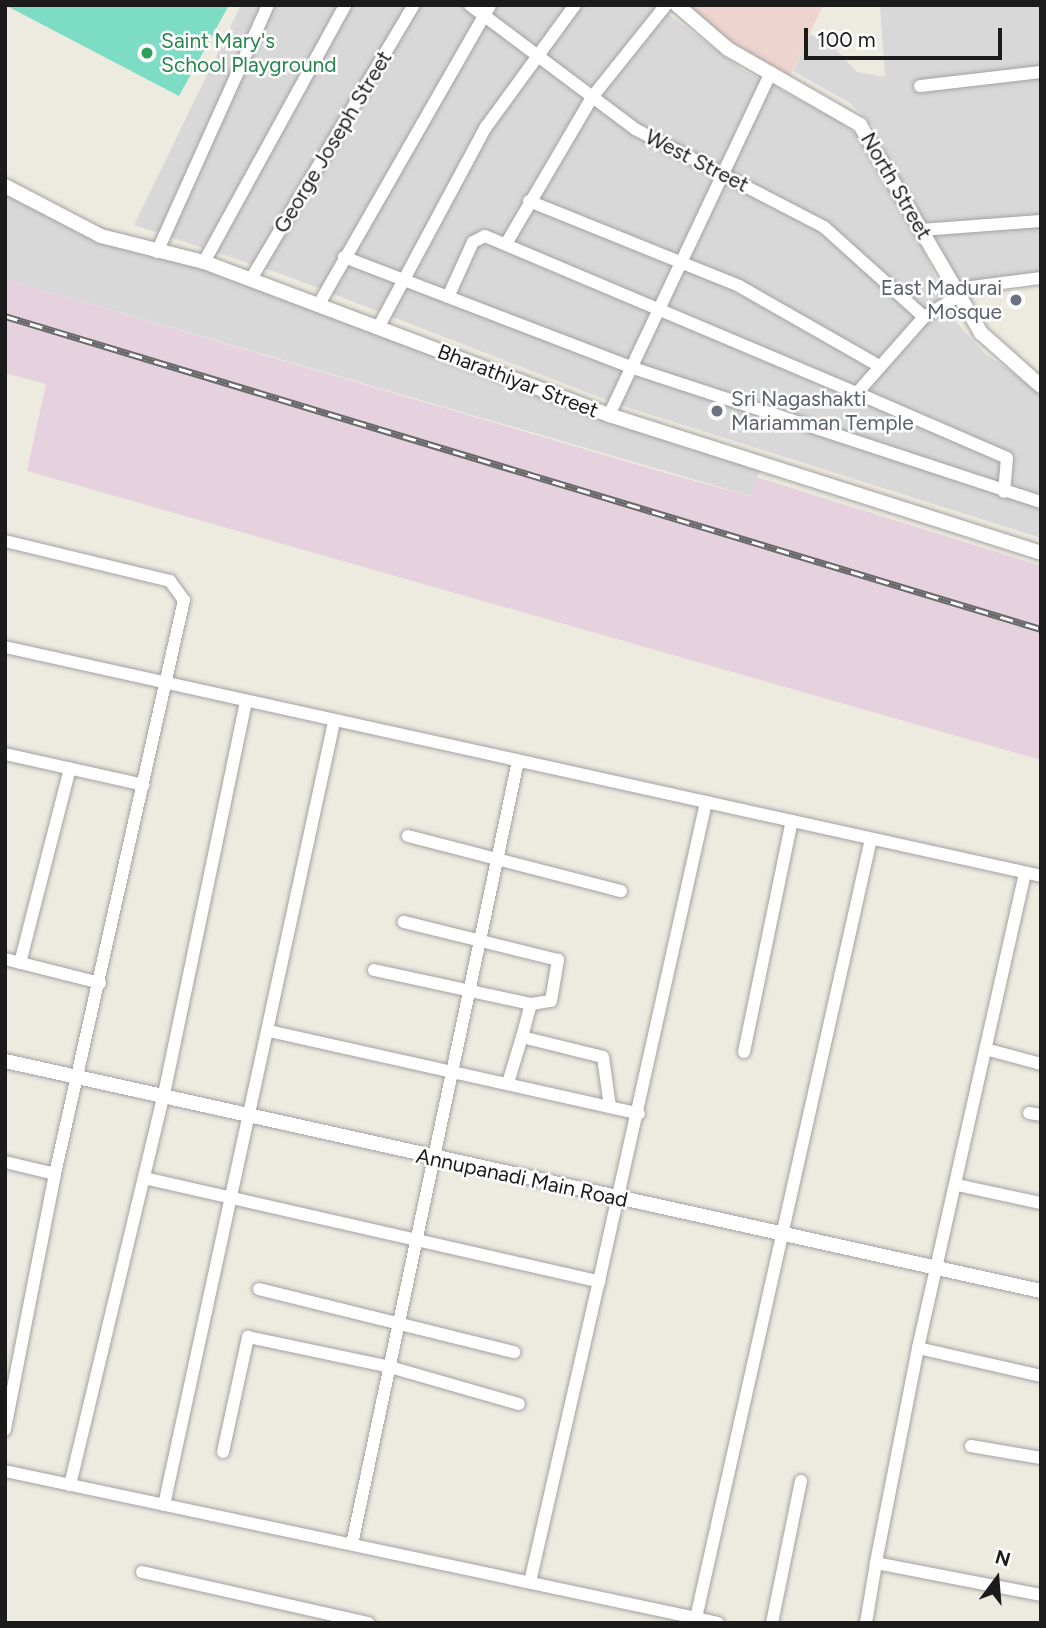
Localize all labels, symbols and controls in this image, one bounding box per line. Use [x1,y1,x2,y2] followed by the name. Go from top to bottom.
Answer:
[808,14,1006,58] scale bar
[817,27,876,52] text: 100 m
[161,28,337,78] place label: Saint Mary's School Playground
[139,45,155,61] marker: Saint Mary's School Playground
[269,46,397,238] street label: George Joseph Street
[641,124,753,198] street label: West Street
[855,128,937,244] street label: North Street
[881,275,1002,325] place label: East Madurai Mosque
[1008,292,1024,308] marker: East Madurai Mosque
[434,339,602,423] street label: Bharathiyar Street
[731,386,914,436] place label: Sri Nagashakti Mariamman Temple
[709,403,725,419] marker: Sri Nagashakti Mariamman Temple
[414,1143,630,1213] street label: Annupanadi Main Road
[962,1544,1032,1614] north arrow
[993,1545,1013,1571] text: N

